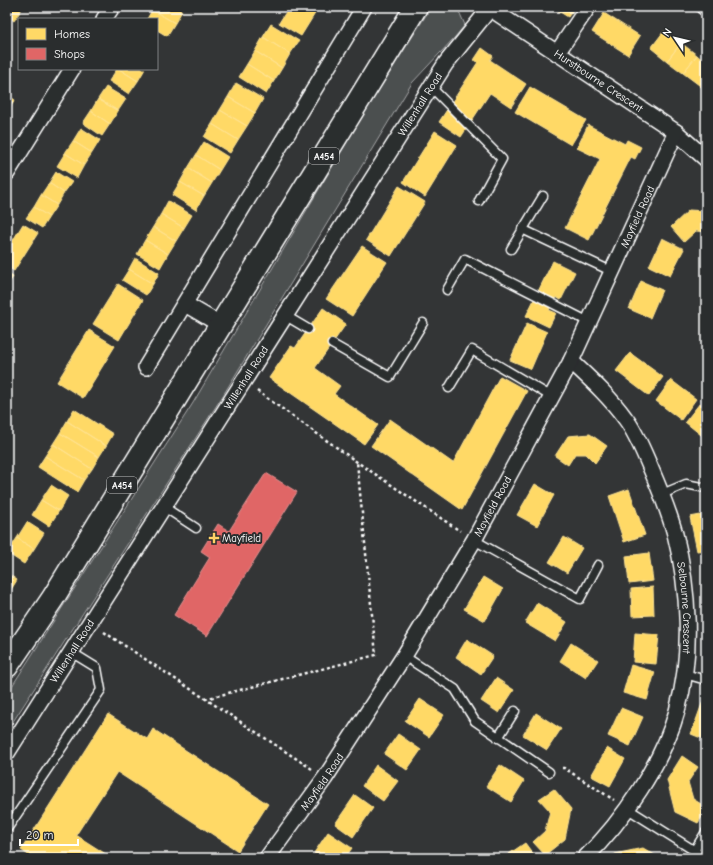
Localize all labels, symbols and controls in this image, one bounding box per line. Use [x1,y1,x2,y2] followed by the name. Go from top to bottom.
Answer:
[18,18,158,70] legend
[655,18,695,58] north arrow
[660,26,675,39] text: N
[54,27,90,41] text: Homes
[54,47,85,61] text: Shops
[552,47,646,116] street label: Hurstbourne Crescent
[395,70,445,138] street label: Willenhall Road
[309,148,339,164] road number: A454
[618,184,657,250] street label: Mayfield Road
[221,344,271,412] street label: Willenhall Road
[471,474,514,539] street label: Mayfield Road
[107,477,137,493] road number: A454
[222,532,261,545] place label: Mayfield
[209,533,219,543] marker: Mayfield
[674,561,693,655] street label: Selbourne Crescent
[47,617,97,685] street label: Willenhall Road
[298,751,346,813] street label: Mayfield Road
[20,821,78,847] scale bar
[26,828,54,842] text: 20 m

